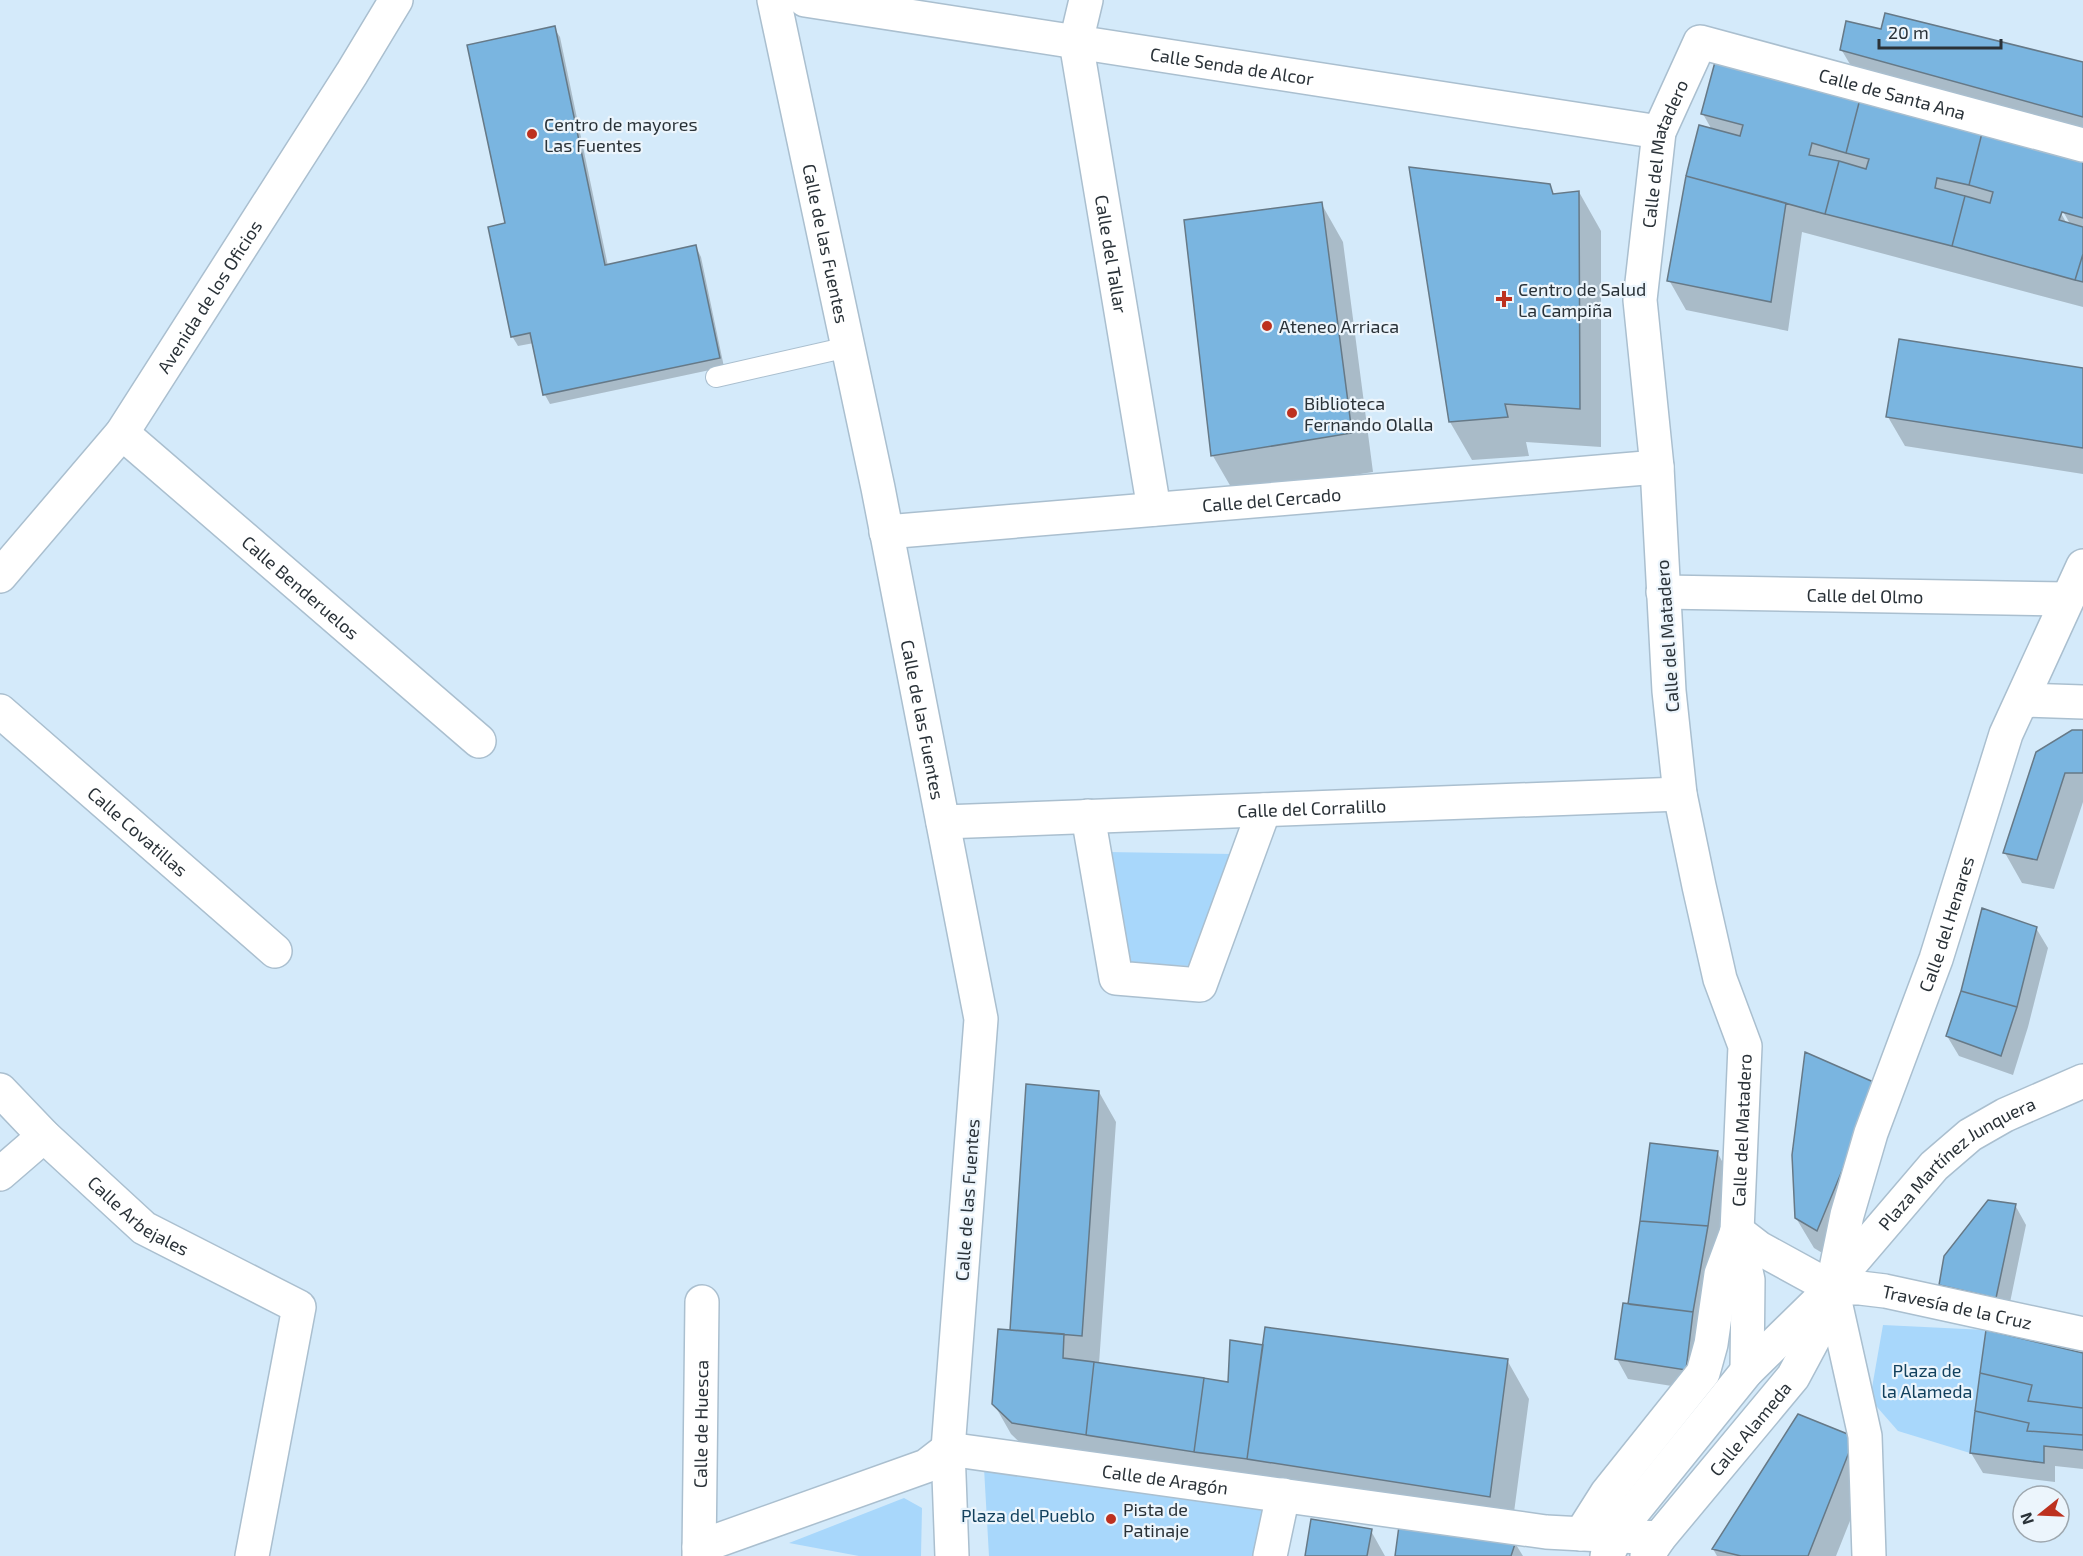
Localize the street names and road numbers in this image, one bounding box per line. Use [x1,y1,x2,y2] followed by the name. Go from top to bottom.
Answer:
[1149,42,1315,89] street label: Calle Senda de Alcor
[1816,63,1968,124] street label: Calle de Santa Ana
[1637,76,1692,229] street label: Calle del Matadero
[798,162,854,325] street label: Calle de las Fuentes
[1091,193,1132,315] street label: Calle del Tallar
[152,216,266,377] street label: Avenida de los Oficios
[1201,483,1342,516] street label: Calle del Cercado
[238,531,364,644] street label: Calle Benderuelos
[1651,559,1683,713] street label: Calle del Matadero
[1806,583,1924,608] street label: Calle del Olmo
[897,638,949,802] street label: Calle de las Fuentes
[83,782,192,881] street label: Calle Covatillas
[1237,794,1387,822] street label: Calle del Corralillo
[1914,853,1978,995] street label: Calle del Henares
[1727,1053,1756,1207] street label: Calle del Matadero
[1873,1092,2039,1234] street label: Plaza Martínez Junquera
[950,1118,984,1282] street label: Calle de las Fuentes
[84,1171,193,1260] street label: Calle Arbejales
[1880,1280,2034,1334] street label: Travesía de la Cruz
[689,1360,712,1488] street label: Calle de Huesca
[1704,1377,1796,1480] street label: Calle Alameda
[1101,1459,1230,1499] street label: Calle de Aragón

